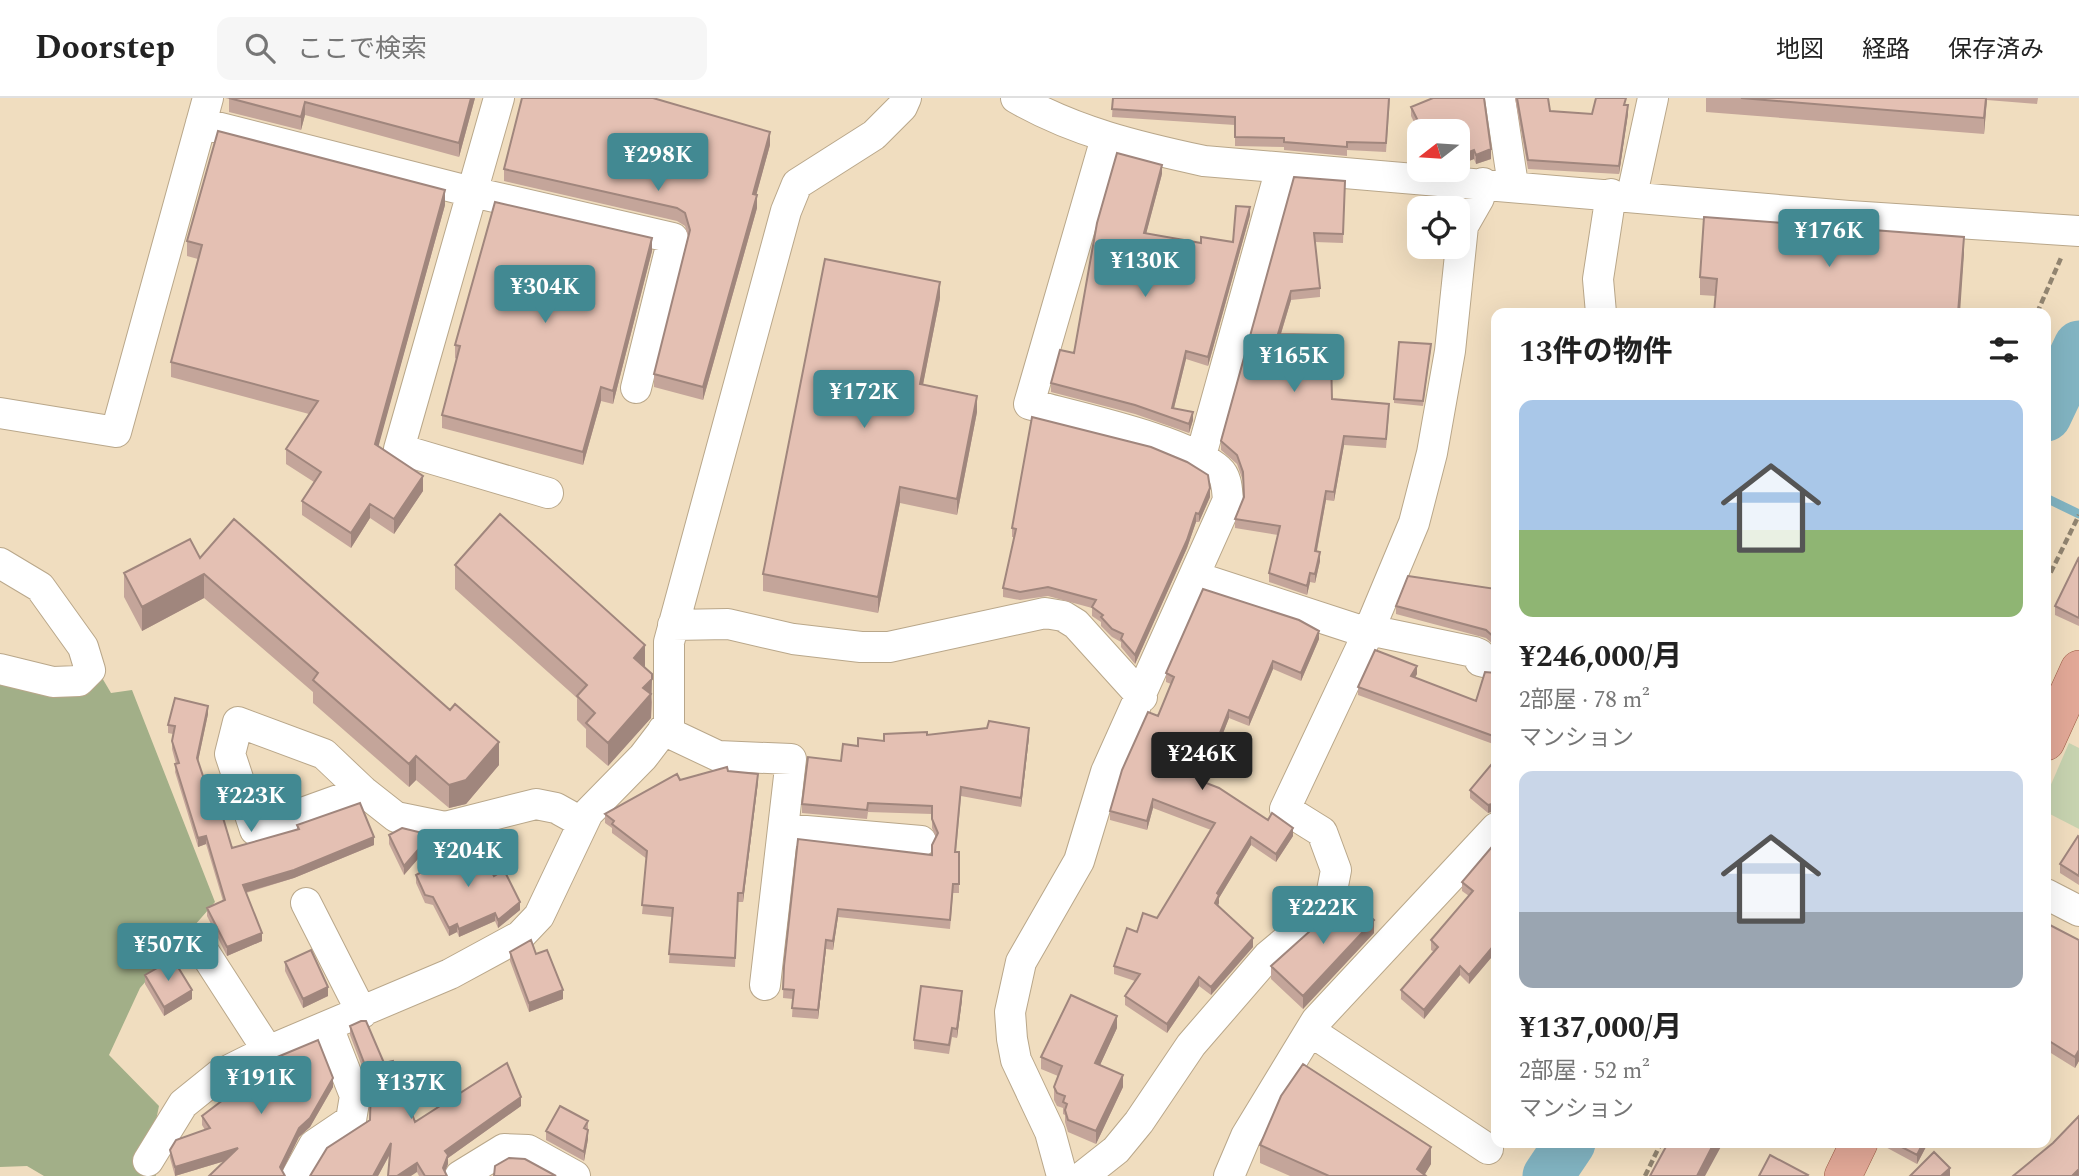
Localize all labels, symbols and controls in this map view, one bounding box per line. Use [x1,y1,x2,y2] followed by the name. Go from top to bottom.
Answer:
[217,17,707,80] search box
[35,23,175,73] text: Doorstep
[241,29,279,67] icon: search
[297,29,427,69] text: ここで検索
[1776,32,1824,68] text: 地図
[1862,32,1910,68] text: 経路
[1948,32,2044,68] text: 保存済み
[1407,119,1470,182] north arrow
[1407,119,1470,259] map controls
[609,134,707,193] pin: ¥298K
[623,138,693,173] text: ¥298K
[1407,196,1470,259] button: locate
[1780,209,1878,269] pin: ¥176K
[1794,214,1864,249] text: ¥176K
[1096,240,1194,299] pin: ¥130K
[1110,244,1180,279] text: ¥130K
[496,266,594,325] pin: ¥304K
[510,270,580,305] text: ¥304K
[1519,329,1673,375] text: 13件の物件
[1985,331,2023,369] icon: filters
[1245,334,1343,394] pin: ¥165K
[1259,339,1329,374] text: ¥165K
[815,370,913,430] pin: ¥172K
[829,375,899,410] text: ¥172K
[1708,445,1834,571] icon: home
[1519,634,1682,680] text: ¥246,000/月
[1519,683,1650,718] text: 2部屋 · 78 m²
[1519,721,1634,756] text: マンション
[1153,732,1251,792] pin: ¥246K
[1167,737,1237,772] text: ¥246K
[202,774,300,834] pin: ¥223K
[216,779,286,814] text: ¥223K
[1708,816,1834,942] icon: home
[419,830,517,889] pin: ¥204K
[433,834,503,869] text: ¥204K
[1274,886,1372,946] pin: ¥222K
[1288,891,1358,926] text: ¥222K
[119,924,217,983] pin: ¥507K
[133,928,203,963] text: ¥507K
[1519,1005,1682,1051] text: ¥137,000/月
[1519,1054,1650,1089] text: 2部屋 · 52 m²
[212,1056,310,1116] pin: ¥191K
[226,1061,296,1096] text: ¥191K
[362,1062,460,1121] pin: ¥137K
[376,1066,446,1101] text: ¥137K
[1519,1092,1634,1127] text: マンション

